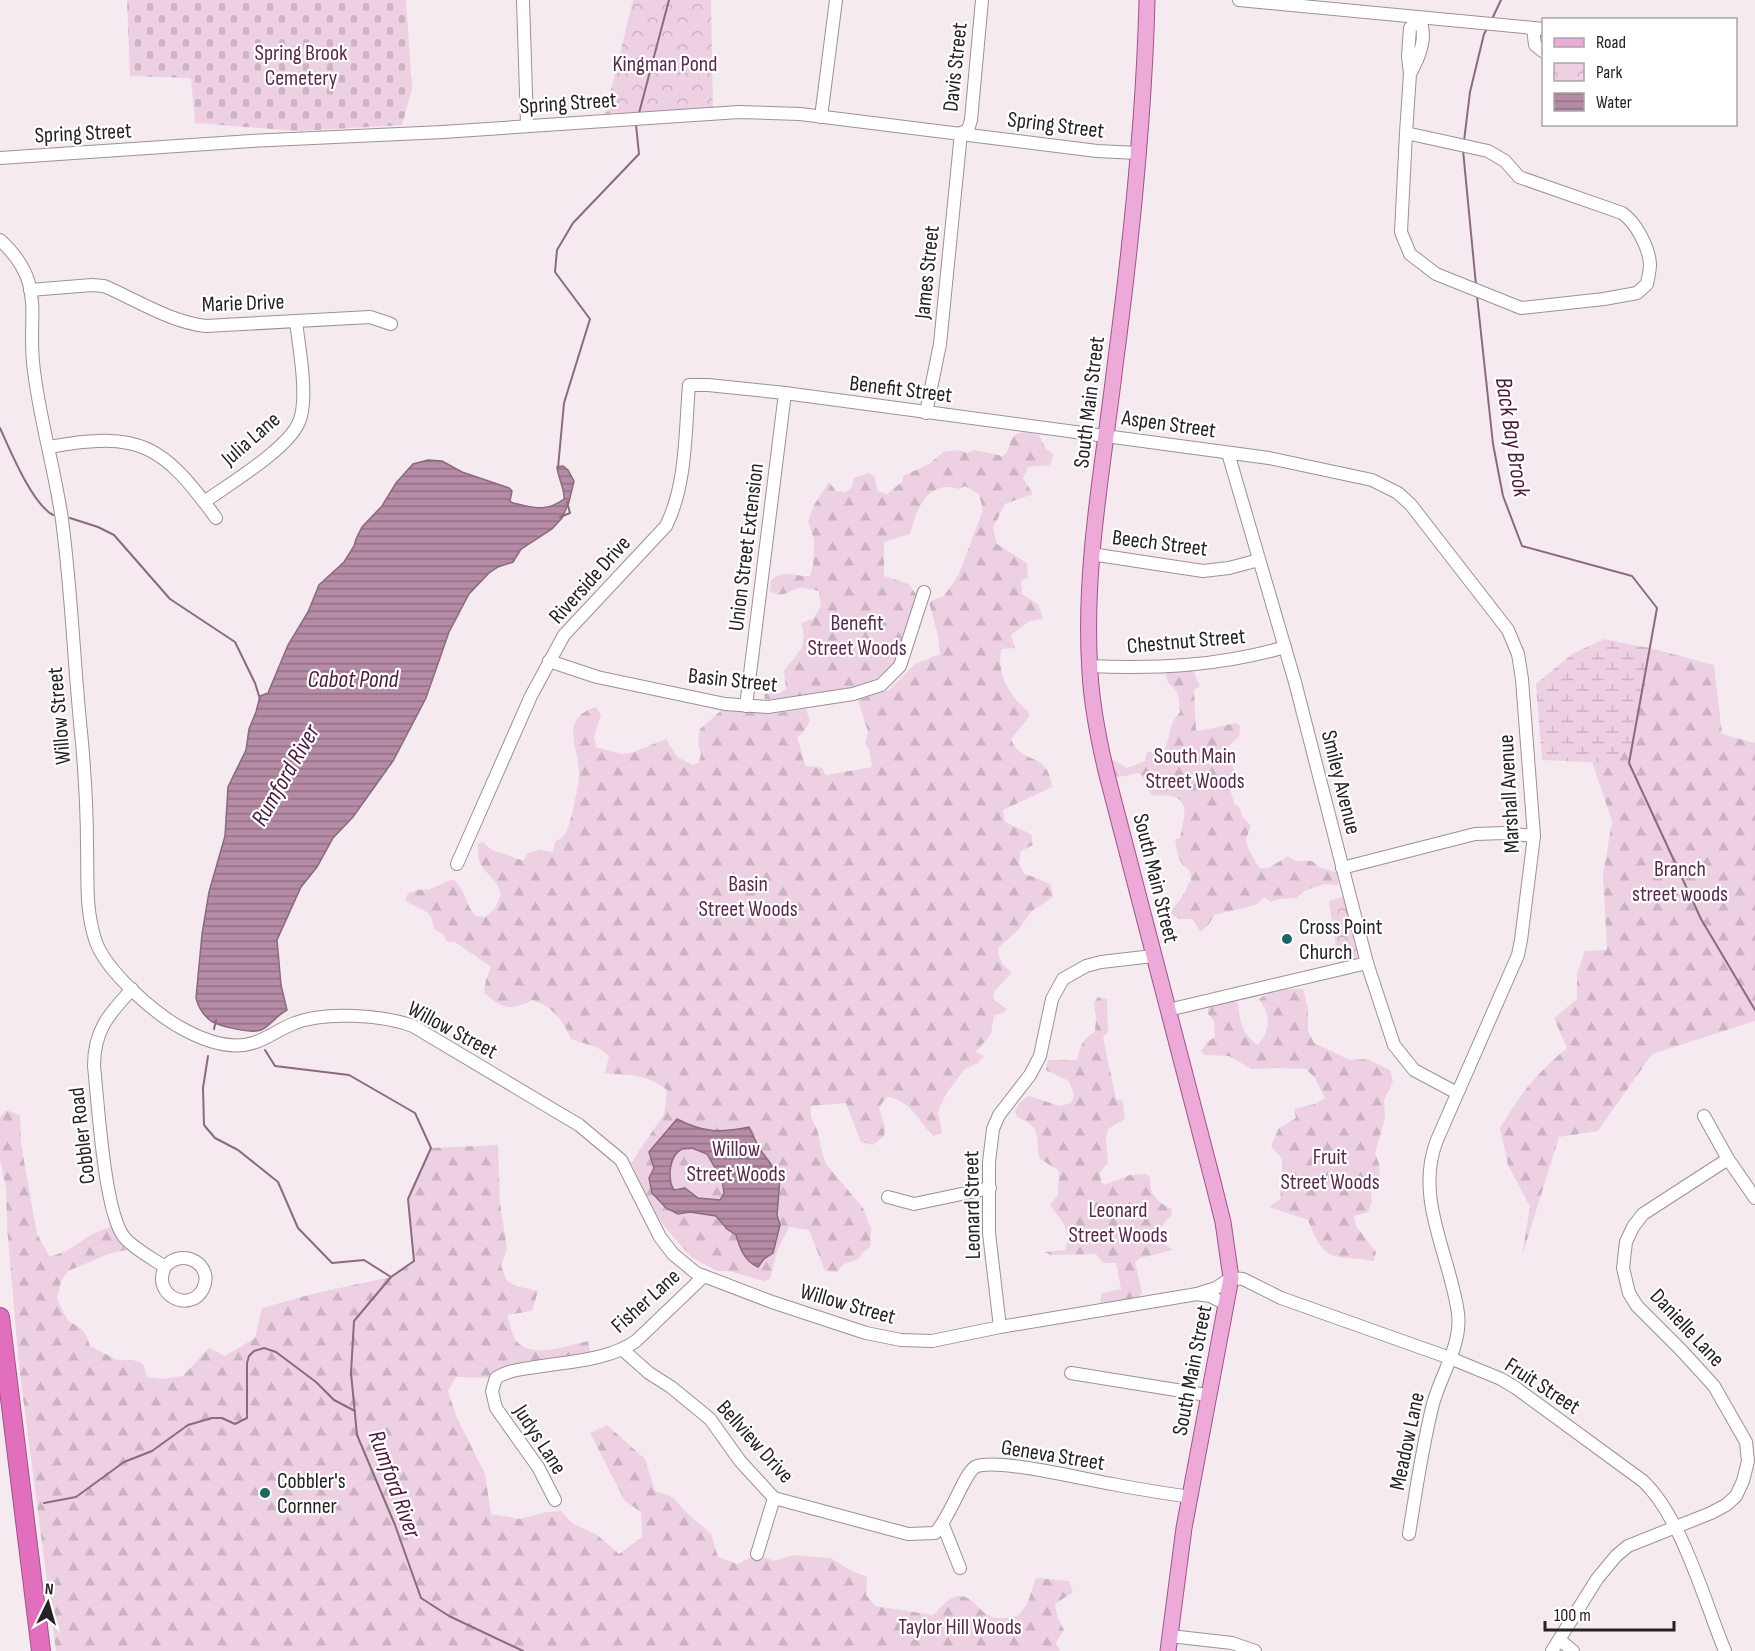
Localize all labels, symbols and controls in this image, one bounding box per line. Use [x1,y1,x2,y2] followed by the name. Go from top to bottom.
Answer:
[1542,18,1737,126] legend
[937,21,974,113] street label: Davis Street
[1596,32,1626,53] text: Road
[254,40,348,92] park label: Spring Brook Cemetery
[613,51,717,78] park label: Kingman Pond
[1596,62,1622,83] text: Park
[519,87,618,120] street label: Spring Street
[1596,92,1632,113] text: Water
[1006,106,1106,145] street label: Spring Street
[34,117,133,150] street label: Spring Street
[909,224,946,321] street label: James Street
[201,289,285,318] street label: Marie Drive
[1068,335,1111,470] street label: South Main Street
[848,370,954,409] street label: Benefit Street
[1489,375,1536,500] water label: Back Bay Brook
[1119,404,1218,444] street label: Aspen Street
[215,406,286,473] street label: Julia Lane
[723,462,770,633] street label: Union Street Extension
[1111,524,1209,563] street label: Beech Street
[543,530,637,630] street label: Riverside Drive
[807,610,907,662] park label: Benefit Street Woods
[1126,623,1247,660] street label: Chestnut Street
[687,662,779,699] street label: Basin Street
[308,665,400,694] water label: Cabot Pond
[42,666,77,766] street label: Willow Street
[245,718,327,831] water label: Rumford River
[1315,728,1366,837] street label: Smiley Avenue
[1493,734,1526,854] street label: Marshall Avenue
[1145,743,1245,795] park label: South Main Street Woods
[1126,811,1185,946] street label: South Main Street
[1632,856,1728,908] park label: Branch street woods
[698,871,798,923] park label: Basin Street Woods
[1299,914,1383,966] place label: Cross Point Church
[1280,932,1294,946] marker: Cross Point Church
[403,995,502,1065] street label: Willow Street
[63,1086,102,1186] street label: Cobbler Road
[686,1136,786,1188] park label: Willow Street Woods
[1280,1144,1380,1196] park label: Fruit Street Woods
[958,1150,987,1260] street label: Leonard Street
[1068,1197,1168,1249] park label: Leonard Street Woods
[606,1263,686,1339] street label: Fisher Lane
[797,1278,899,1331] street label: Willow Street
[1644,1283,1730,1373] street label: Danielle Lane
[1167,1302,1218,1438] street label: South Main Street
[1499,1352,1585,1421] street label: Fruit Street
[1384,1390,1431,1493] street label: Meadow Lane
[711,1395,799,1489] street label: Bellview Drive
[507,1399,572,1480] street label: Judys Lane
[362,1427,428,1543] water label: Rumford River
[999,1434,1107,1477] street label: Geneva Street
[277,1468,346,1520] place label: Cobbler's Cornner
[258,1486,272,1500] marker: Cobbler's Cornner
[18,1573,78,1633] north arrow
[44,1580,54,1599] text: N
[1545,1594,1674,1632] scale bar
[1554,1605,1591,1626] text: 100 m
[898,1614,1022,1641] park label: Taylor Hill Woods

